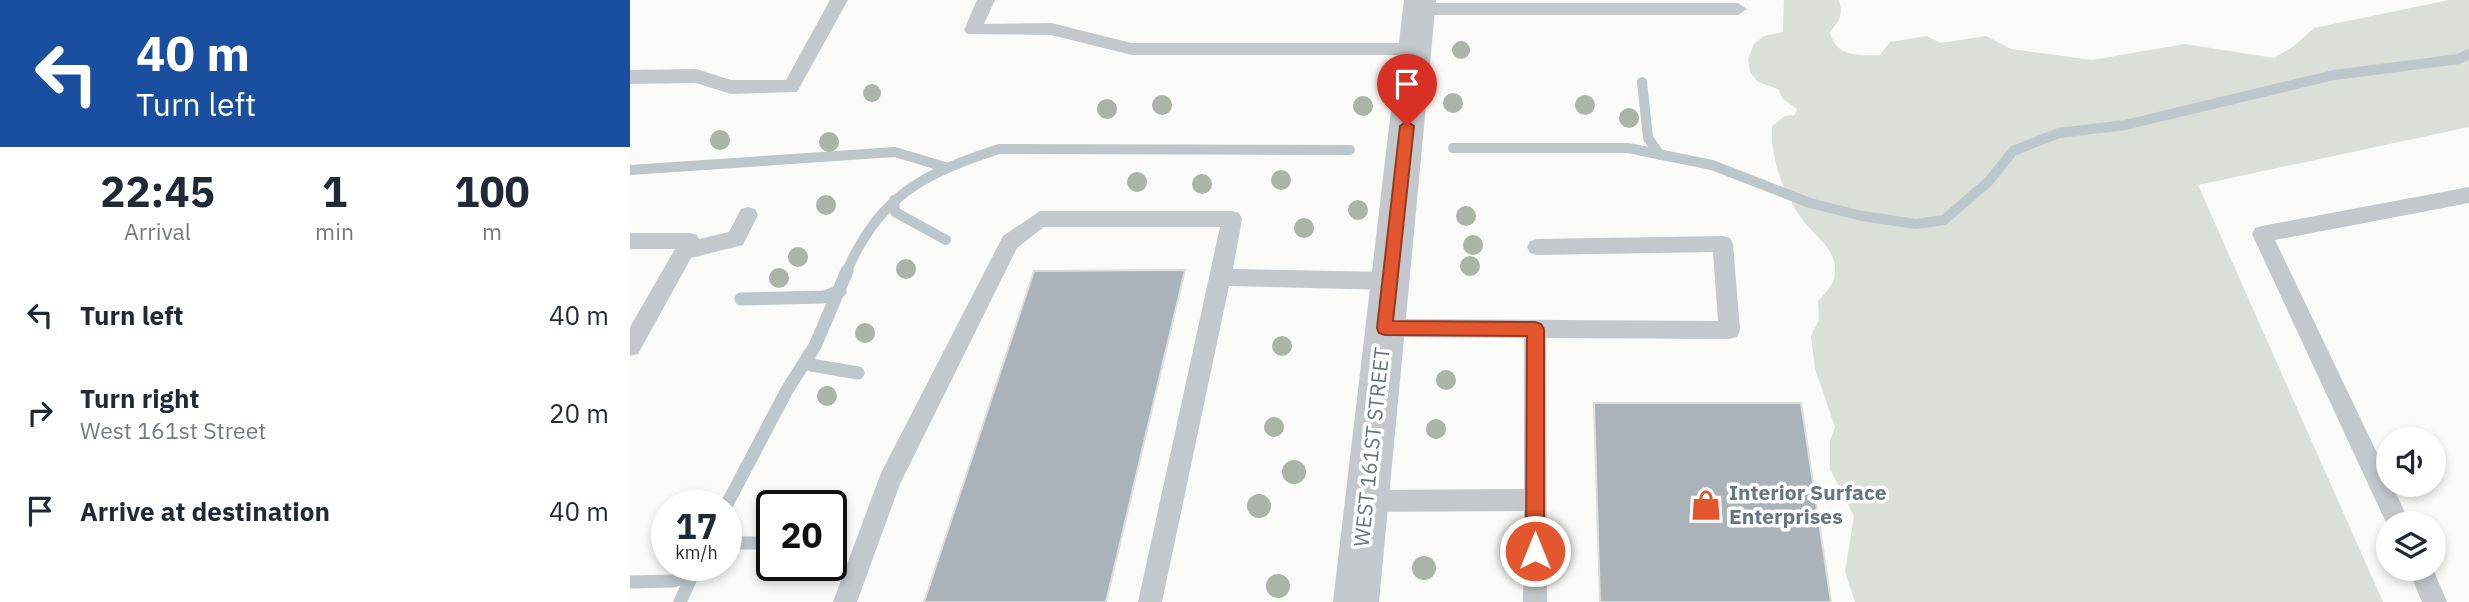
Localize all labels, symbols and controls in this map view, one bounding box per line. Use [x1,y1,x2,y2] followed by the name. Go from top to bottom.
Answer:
[136,21,250,84] text: 40 m
[21,28,112,119] icon: left
[1377,54,1437,126] pin
[1388,65,1426,103] icon: arrive
[136,83,256,125] text: Turn left
[100,164,215,219] text: 22:45
[322,164,347,219] text: 1
[454,164,530,219] text: 100
[124,216,191,246] text: Arrival
[315,216,354,246] text: min
[482,216,502,246] text: m
[21,296,59,334] icon: left
[80,298,183,332] text: Turn left
[549,298,609,332] text: 40 m
[1347,346,1395,548] street label: WEST 161ST STREET
[80,381,199,415] text: Turn right
[21,394,59,432] icon: right
[549,396,609,430] text: 20 m
[80,415,266,445] text: West 161st Street
[2376,427,2446,581] map controls
[2376,427,2446,497] button: sound
[1729,478,1887,530] place label: Interior Surface Enterprises
[1689,488,1723,522] shop icon: Interior Surface Enterprises
[756,490,847,581] speed limit sign: 20
[21,492,59,530] icon: arrive
[80,494,330,528] text: Arrive at destination
[549,494,609,528] text: 40 m
[675,503,718,549] text: 17
[2376,511,2446,581] button: layers
[1498,514,1572,588] position arrow
[675,541,718,564] text: km/h

